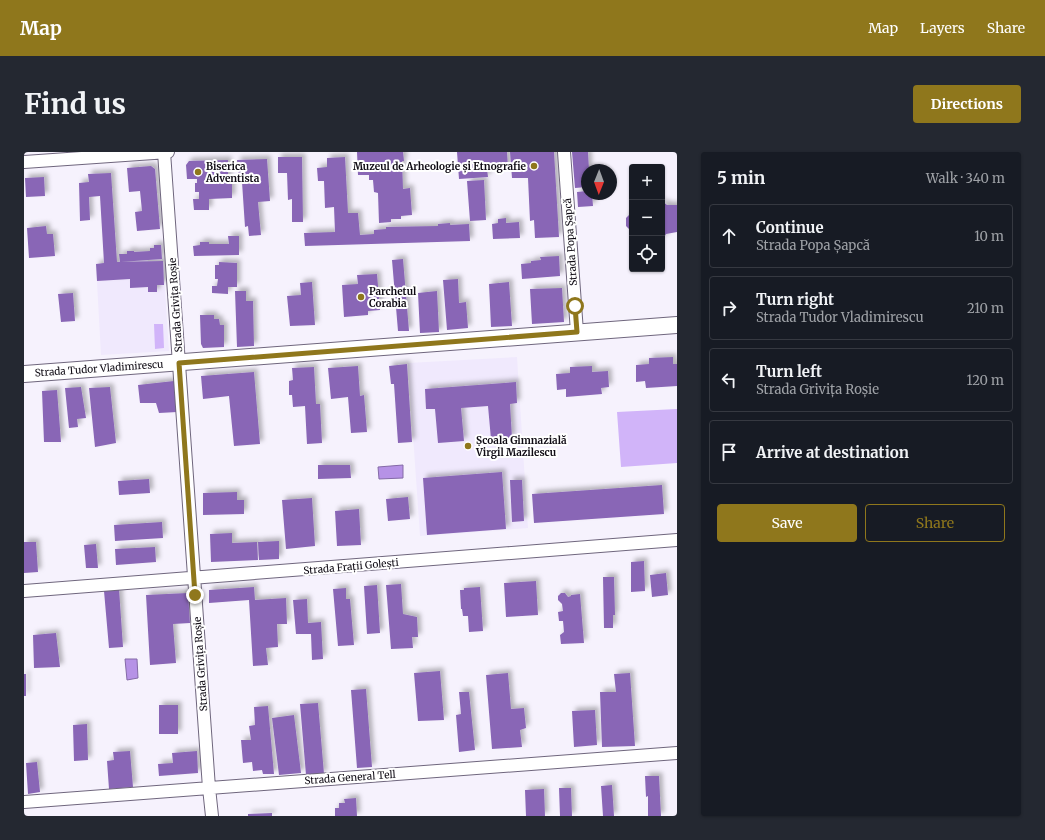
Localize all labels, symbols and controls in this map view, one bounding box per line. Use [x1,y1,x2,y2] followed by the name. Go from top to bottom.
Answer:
[20,16,62,40] text: Map
[868,19,898,37] text: Map
[920,19,965,37] text: Layers
[987,19,1025,37] text: Share
[913,85,1021,123] button: Directions
[24,86,126,122] text: Find us
[205,160,260,185] place label: Biserica Adventista
[353,160,527,173] place label: Muzeul de Arheologie și Etnografie
[529,161,539,171] marker: Muzeul de Arheologie și Etnografie
[581,164,617,200] north arrow
[629,164,665,272] map controls
[629,164,665,200] button: +
[193,167,203,177] marker: Biserica Adventista
[717,167,765,189] text: 5 min
[926,170,1005,187] text: Walk · 340 m
[561,197,580,286] street label: Strada Popa Șapcă
[629,200,665,236] button: −
[756,218,824,237] text: Continue
[718,225,740,247] icon: ahead
[974,228,1004,245] text: 10 m
[629,236,665,272] button: locate
[756,237,870,254] text: Strada Popa Șapcă
[166,257,185,353] street label: Strada Grivița Roșie
[369,285,417,310] place label: Parchetul Corabia
[756,290,834,309] text: Turn right
[356,292,366,302] marker: Parchetul Corabia
[566,297,584,315] route start
[718,297,740,319] icon: right
[967,300,1004,317] text: 210 m
[756,309,924,326] text: Strada Tudor Vladimirescu
[34,358,164,379] street label: Strada Tudor Vladimirescu
[756,362,822,381] text: Turn left
[718,369,740,391] icon: left
[966,372,1004,389] text: 120 m
[756,381,879,398] text: Strada Grivița Roșie
[475,434,567,459] place label: Școala Gimnazială Virgil Mazilescu
[463,441,473,451] marker: Școala Gimnazială Virgil Mazilescu
[718,441,740,463] icon: arrive
[756,443,909,462] text: Arrive at destination
[717,504,857,542] button: Save
[865,504,1005,542] button: Share
[303,556,399,577] street label: Strada Frații Golești
[186,586,204,604] route end
[191,616,210,712] street label: Strada Grivița Roșie
[304,768,396,787] street label: Strada General Tell

